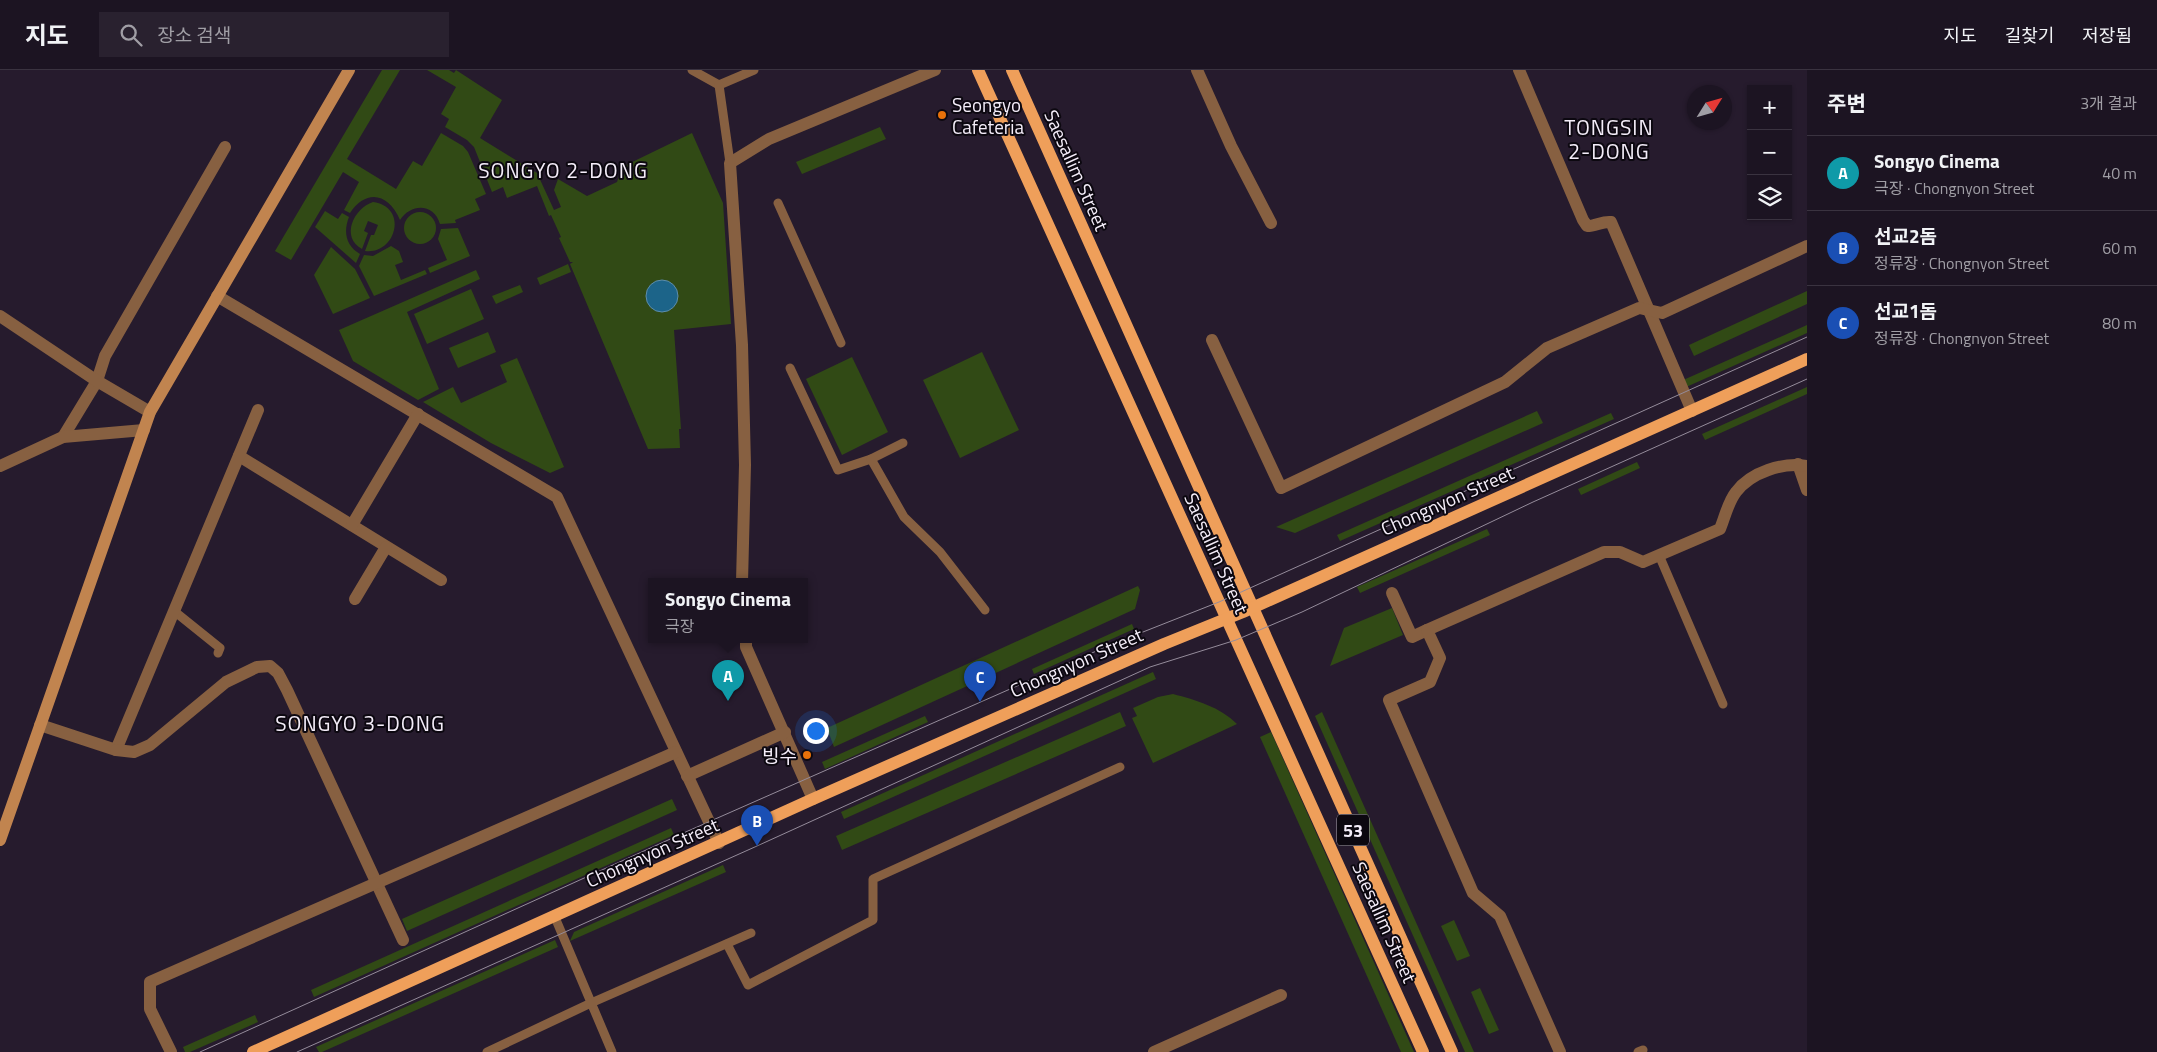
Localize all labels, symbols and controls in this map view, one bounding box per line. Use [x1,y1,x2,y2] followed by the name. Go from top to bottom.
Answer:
[99,12,449,57] search box
[25,17,69,53] text: 지도
[157,20,231,49] text: 장소 검색
[117,21,145,49] icon: search
[1944,22,1977,49] text: 지도
[2005,22,2054,49] text: 길찾기
[2082,22,2132,49] text: 저장됨
[1687,85,1732,130] north arrow
[1747,85,1792,220] map controls
[1747,85,1792,130] button: +
[1827,87,1866,119] text: 주변
[952,90,1025,141] place label: Seongyo Cafeteria
[2080,91,2137,115] text: 3개 결과
[1037,105,1117,235] street label: Saesallim Street
[936,109,948,121] marker: Seongyo Cafeteria
[1564,111,1654,167] district label: TONGSIN 2-DONG
[1747,130,1792,175] button: −
[1874,146,2000,175] text: Songyo Cinema
[478,154,648,186] district label: SONGYO 2-DONG
[1838,161,1848,185] text: A
[2102,161,2137,185] text: 40 m
[1747,175,1792,220] button: layers
[1874,176,2034,200] text: 극장 · Chongnyon Street
[1874,221,1937,250] text: 선교2돔
[1838,236,1848,260] text: B
[2102,236,2137,260] text: 60 m
[1874,251,2049,275] text: 정류장 · Chongnyon Street
[1874,296,1937,325] text: 선교1돔
[1839,311,1847,335] text: C
[2102,311,2137,335] text: 80 m
[1874,326,2049,350] text: 정류장 · Chongnyon Street
[1376,458,1519,542] street label: Chongnyon Street
[1177,488,1257,618] street label: Saesallim Street
[648,578,808,643] popup
[665,584,791,613] text: Songyo Cinema
[665,614,695,638] text: 극장
[1005,620,1148,704] street label: Chongnyon Street
[712,660,744,701] pin: A
[964,661,996,702] pin: C
[275,707,445,739] district label: SONGYO 3-DONG
[803,718,829,744] your location
[762,741,797,770] place label: 빙수
[801,749,813,761] marker: 빙수
[741,805,773,846] pin: B
[581,810,724,894] street label: Chongnyon Street
[1337,814,1369,846] road number: 53
[1345,857,1425,987] street label: Saesallim Street

